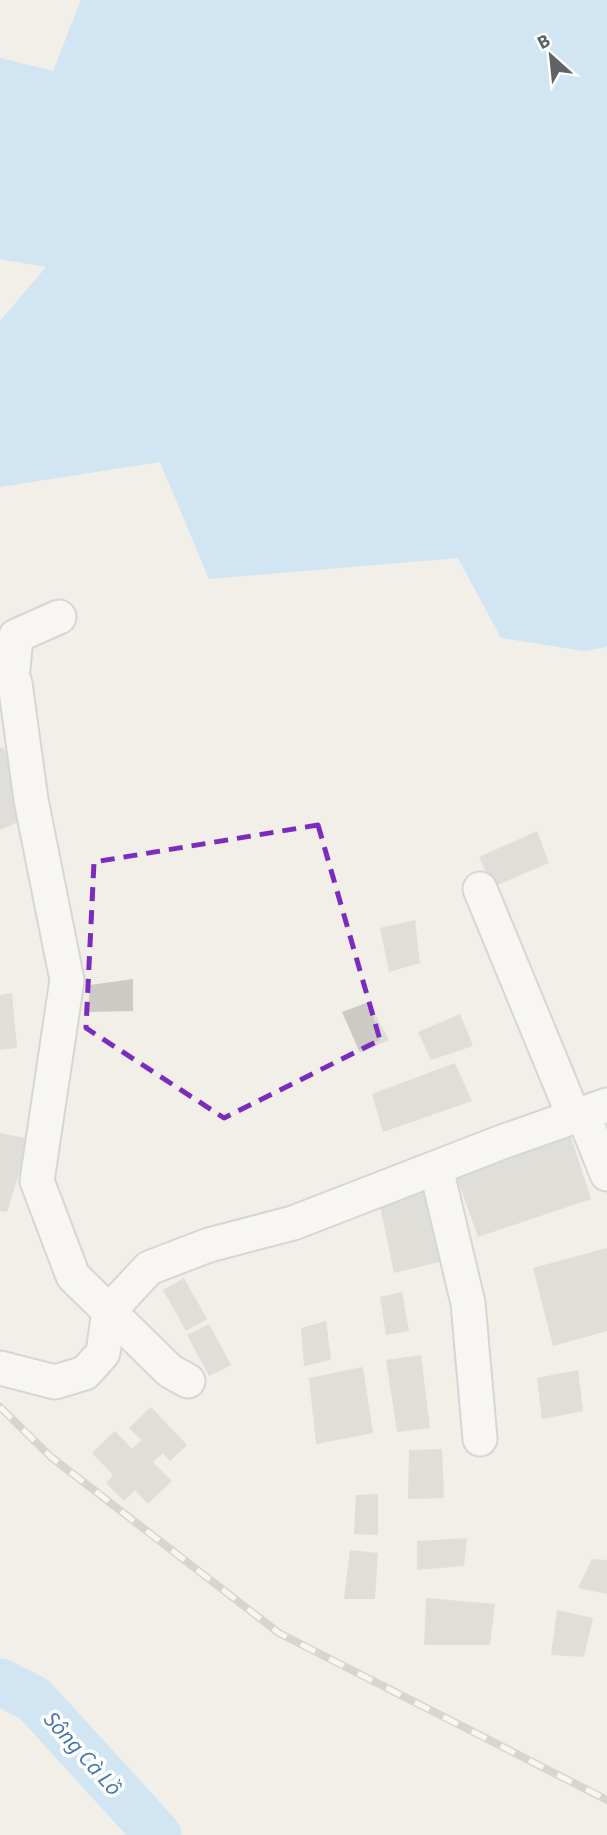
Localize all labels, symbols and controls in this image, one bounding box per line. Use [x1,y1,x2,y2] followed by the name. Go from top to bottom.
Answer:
[516,21,586,91] north arrow
[533,28,555,57] text: B
[36,1704,130,1803] water label: Sông Cà Lồ

